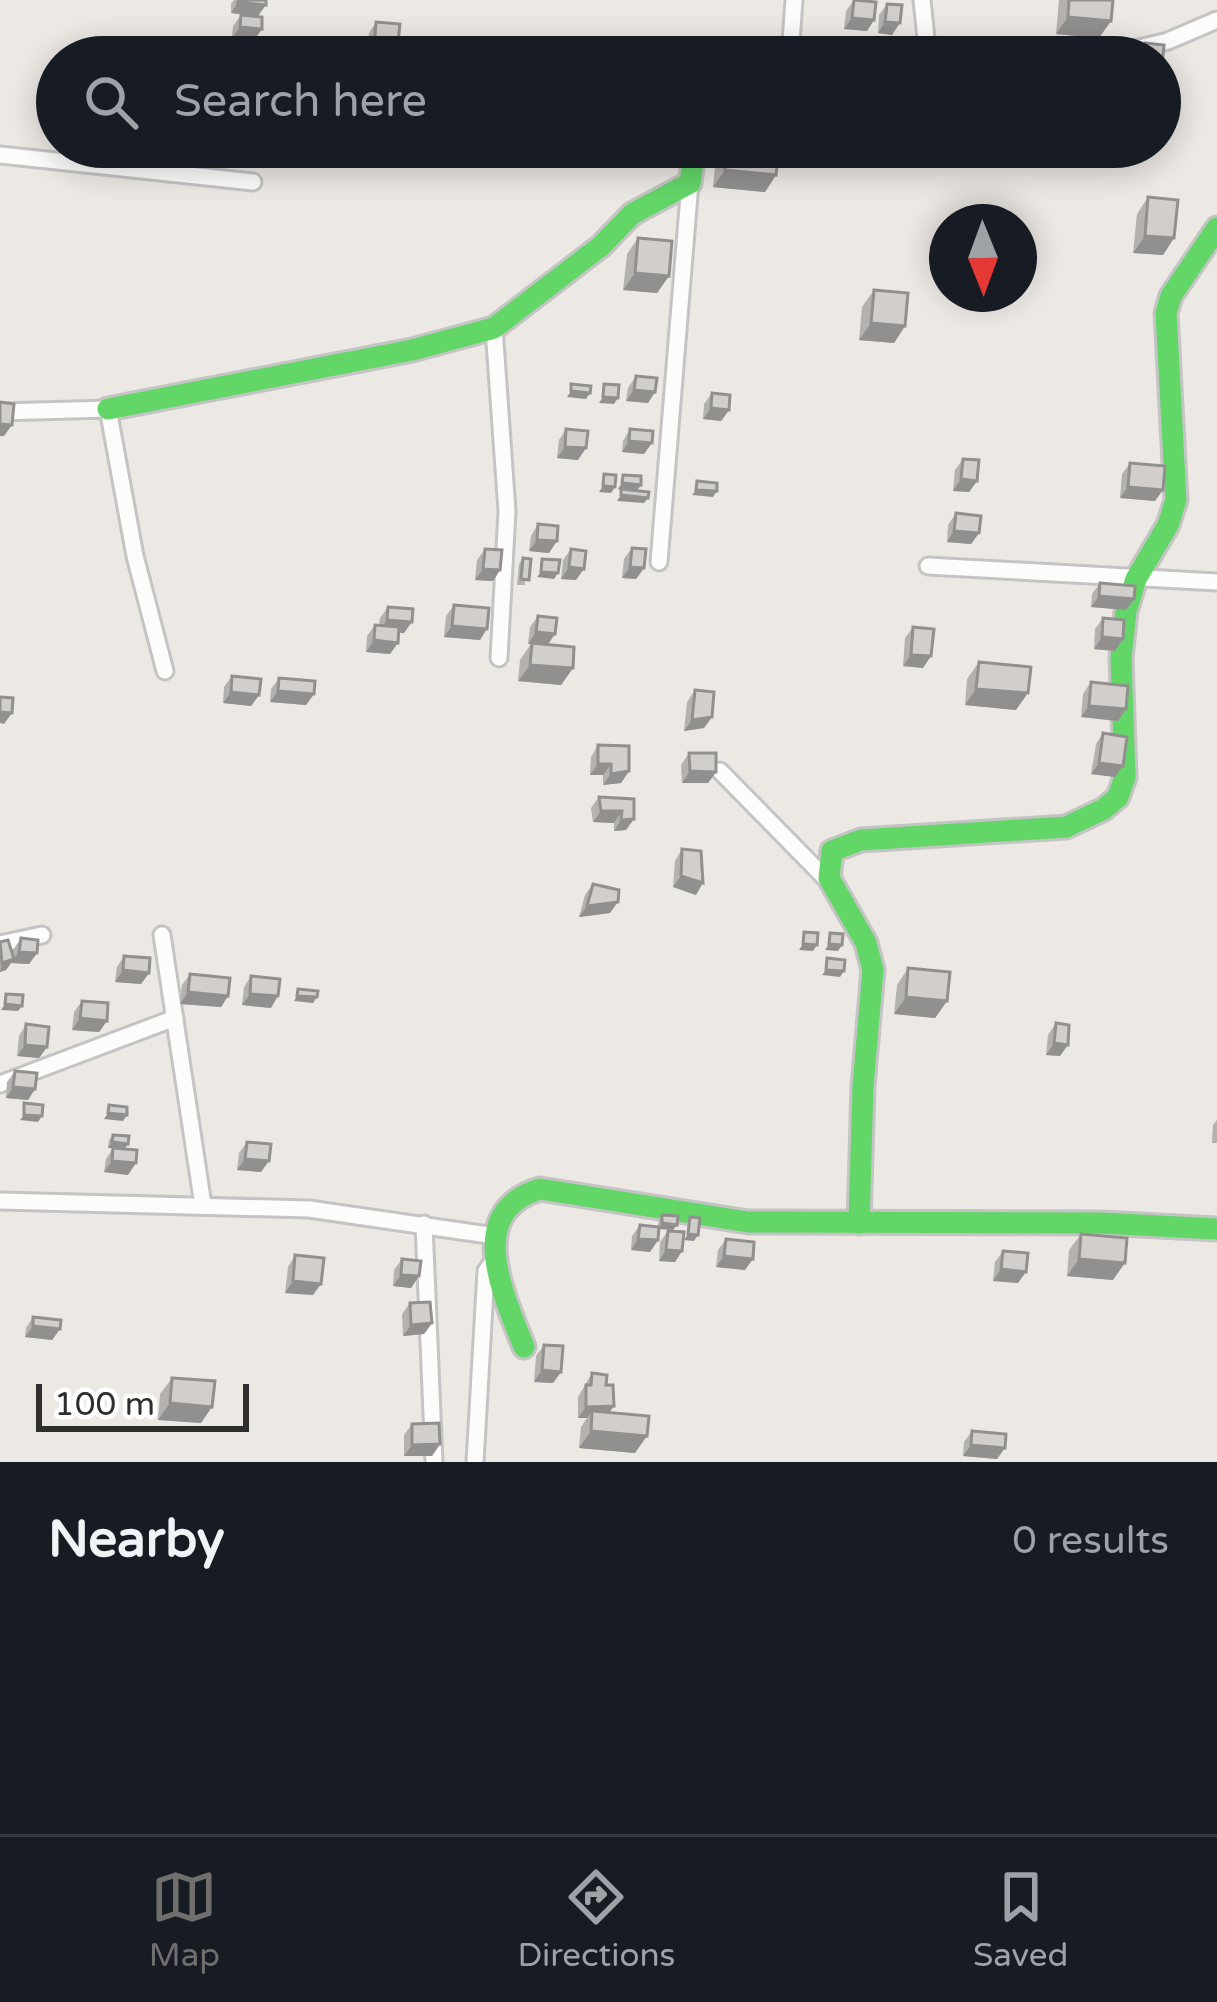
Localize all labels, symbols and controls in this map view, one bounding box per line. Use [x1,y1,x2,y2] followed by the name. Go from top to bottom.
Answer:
[36,36,1181,168] search box
[78,69,144,135] icon: search
[174,75,427,129] text: Search here
[929,204,1037,312] north arrow
[36,1378,249,1431] scale bar
[54,1385,155,1424] text: 100 m
[48,1509,225,1571] text: Nearby
[1012,1517,1169,1564] text: 0 results
[149,1864,220,1975] tab: Map
[518,1864,675,1975] tab: Directions
[973,1864,1068,1975] tab: Saved

